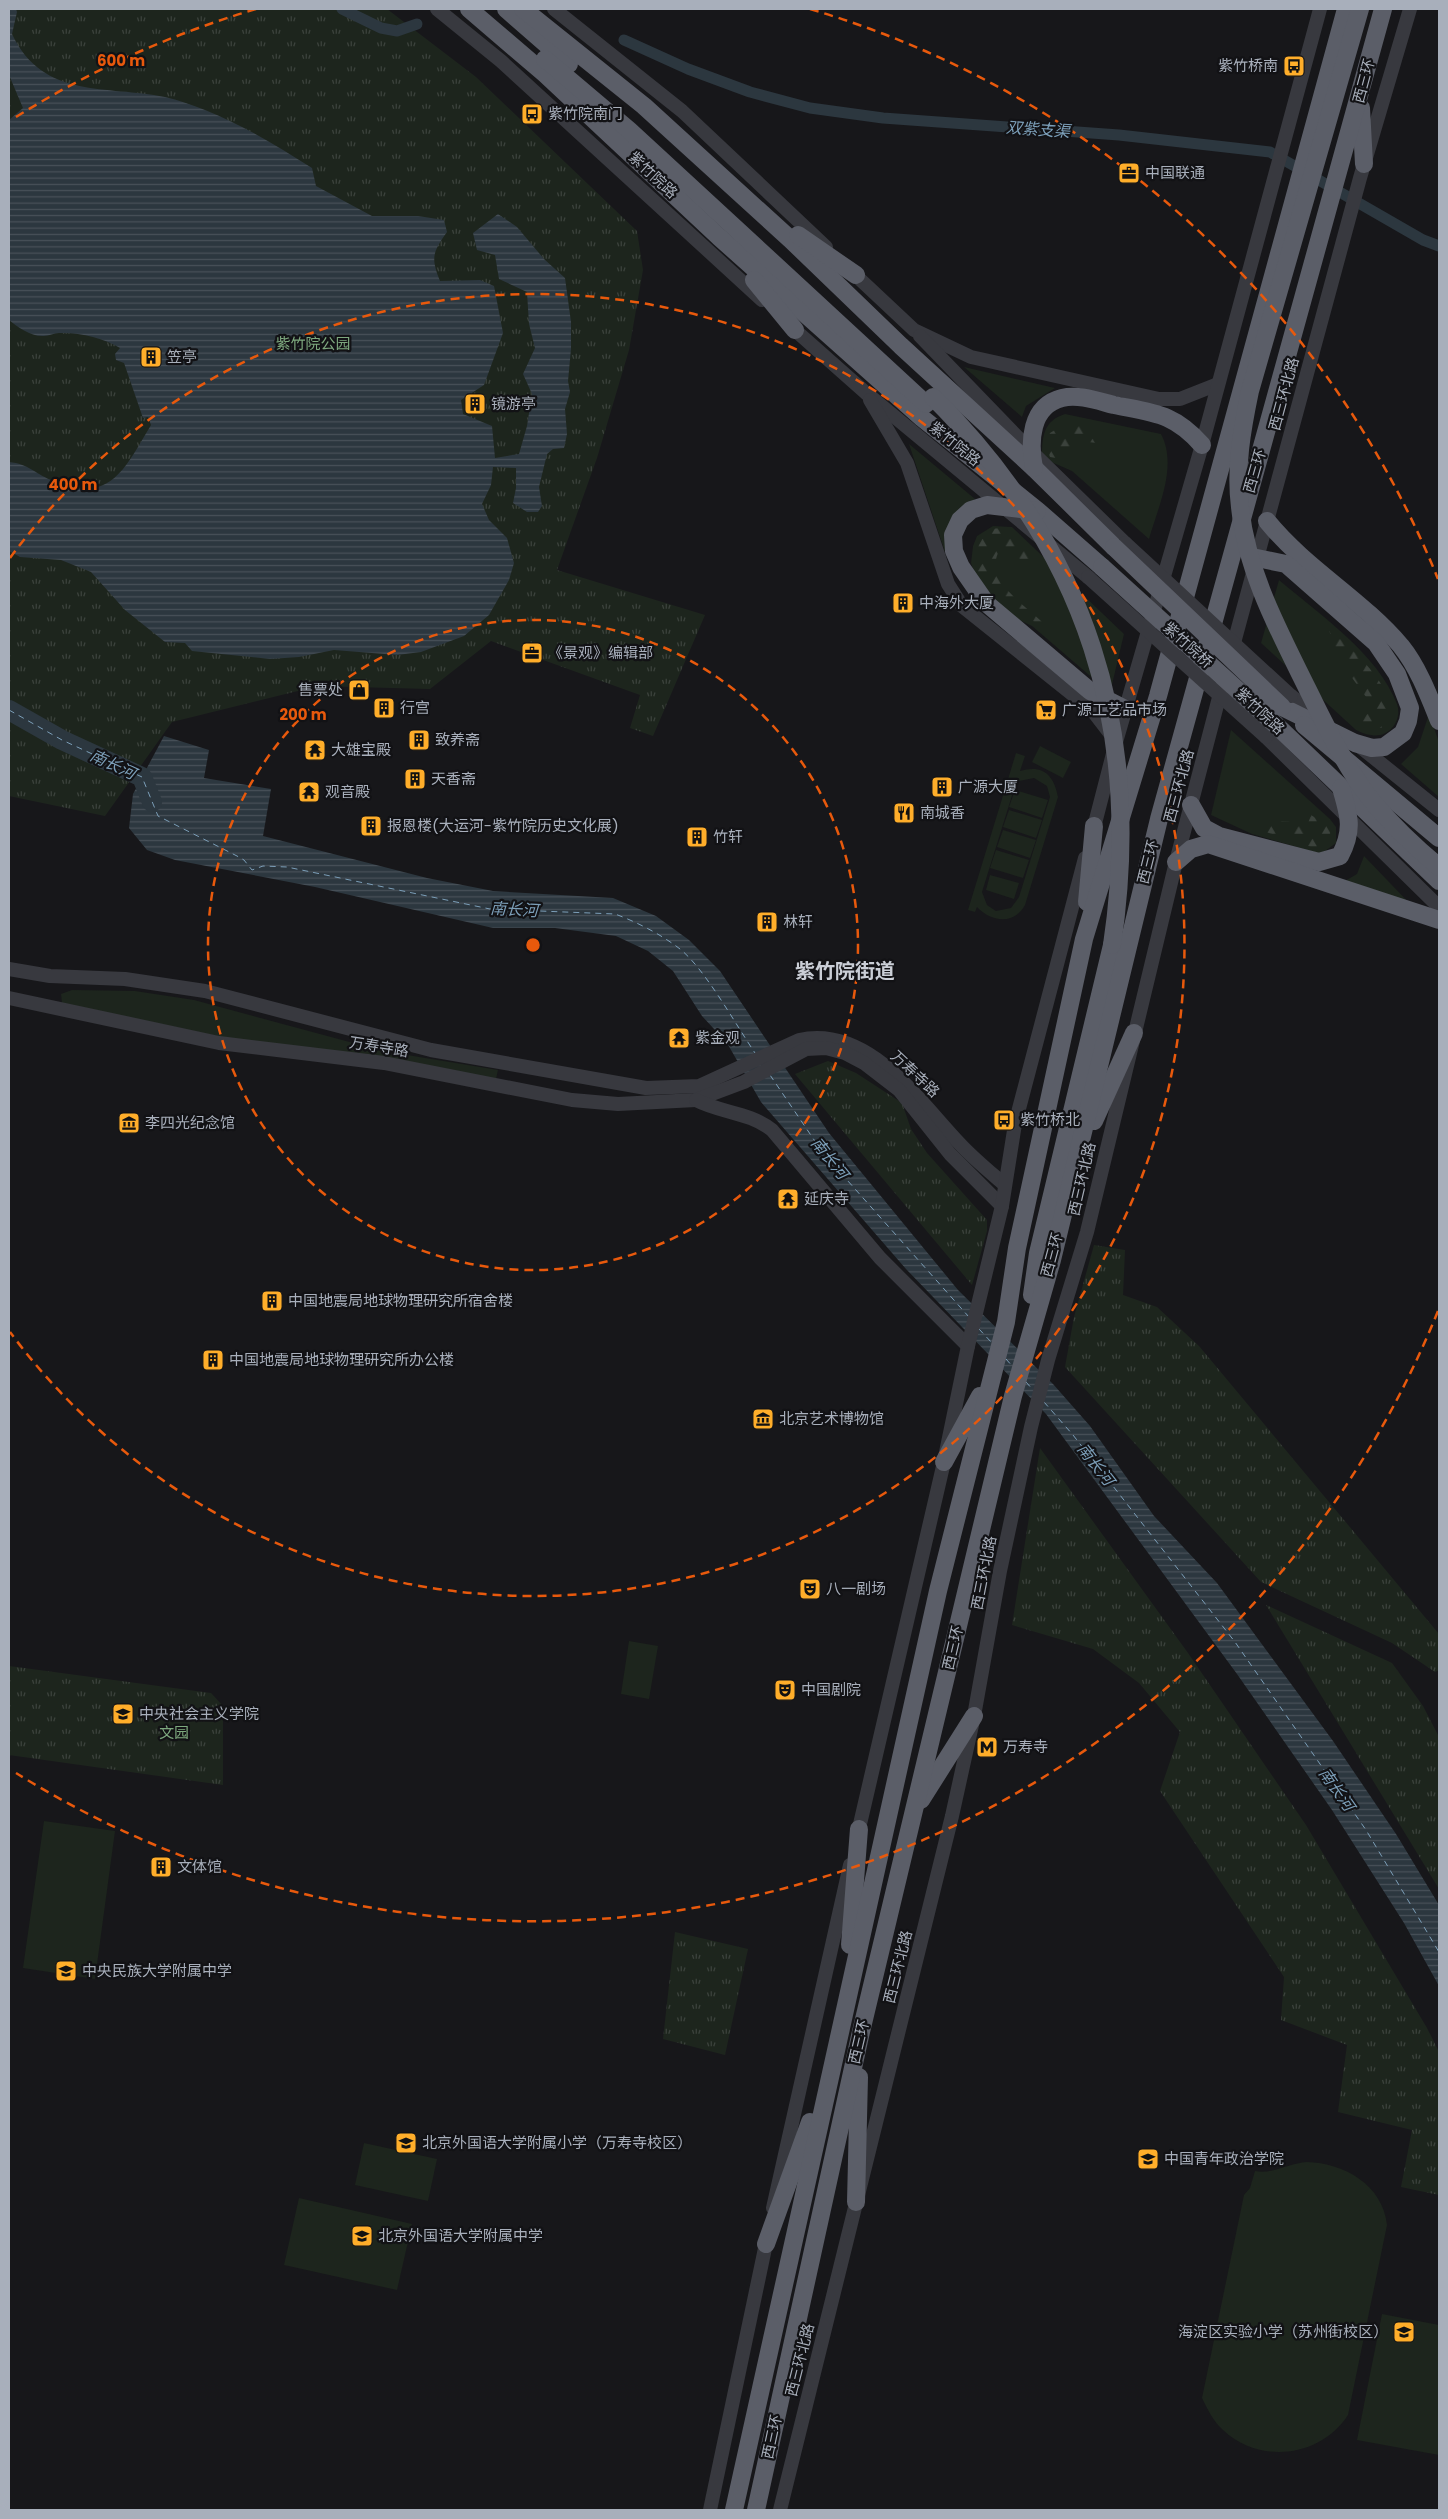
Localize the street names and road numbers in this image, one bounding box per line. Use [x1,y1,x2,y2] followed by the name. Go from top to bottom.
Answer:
[1348,56,1379,105] street label: 西三环
[624,146,682,203] street label: 紫竹院路
[1264,355,1303,433] street label: 西三环北路
[925,417,985,471] street label: 紫竹院路
[1238,446,1271,495] street label: 西三环
[1159,617,1218,673] street label: 紫竹院桥
[1231,682,1289,739] street label: 紫竹院路
[1159,747,1198,825] street label: 西三环北路
[1132,837,1163,886] street label: 西三环
[348,1031,410,1062] street label: 万寿寺路
[886,1045,944,1102] street label: 万寿寺路
[1063,1140,1100,1218] street label: 西三环北路
[1036,1230,1067,1279] street label: 西三环
[966,1534,1001,1612] street label: 西三环北路
[937,1624,968,1672] street label: 西三环
[878,1928,917,2006] street label: 西三环北路
[843,2018,874,2066] street label: 西三环
[780,2321,819,2399] street label: 西三环北路
[757,2413,786,2461] street label: 西三环

